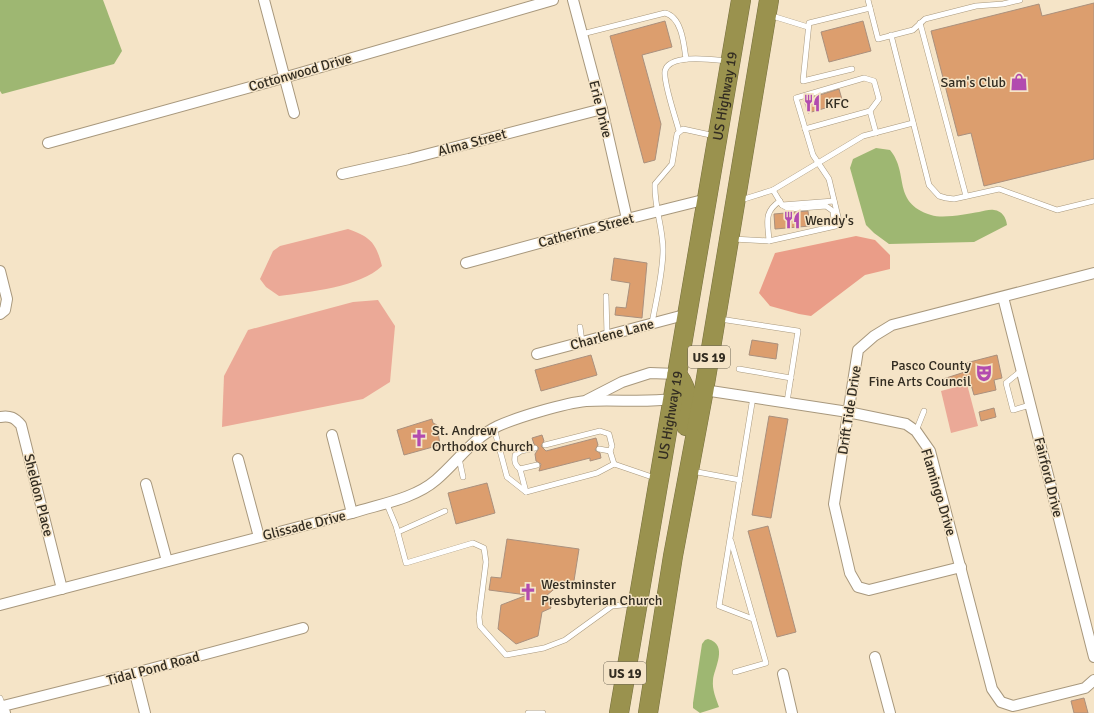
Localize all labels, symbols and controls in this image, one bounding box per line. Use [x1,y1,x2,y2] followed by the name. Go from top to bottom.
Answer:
[247,50,354,95] street label: Cottonwood Drive
[709,50,741,142] street label: US Highway 19
[1009,72,1029,92] shop icon: Sam's Club
[940,74,1006,91] place label: Sam's Club
[585,79,616,140] street label: Erie Drive
[802,93,822,113] restaurant icon: KFC
[825,95,849,112] place label: KFC
[436,125,508,160] street label: Alma Street
[536,210,636,251] street label: Catherine Street
[782,210,802,230] restaurant icon: Wendy's
[805,212,854,229] place label: Wendy's
[568,315,656,354] street label: Charlene Lane
[688,346,730,368] road number: US 19
[869,357,971,390] place label: Pasco County Fine Arts Council
[974,363,994,383] theatre icon: Pasco County Fine Arts Council
[834,364,865,456] street label: Drift Tide Drive
[654,370,686,461] street label: US Highway 19
[432,422,533,455] place label: St. Andrew Orthodox Church
[409,428,429,448] church icon: St. Andrew Orthodox Church
[1030,435,1067,519] street label: Fairford Drive
[917,447,960,538] street label: Flamingo Drive
[20,452,57,538] street label: Sheldon Place
[261,507,347,544] street label: Glissade Drive
[541,576,662,609] place label: Westminster Presbyterian Church
[518,582,538,602] church icon: Westminster Presbyterian Church
[105,648,201,689] street label: Tidal Pond Road
[604,662,646,684] road number: US 19

